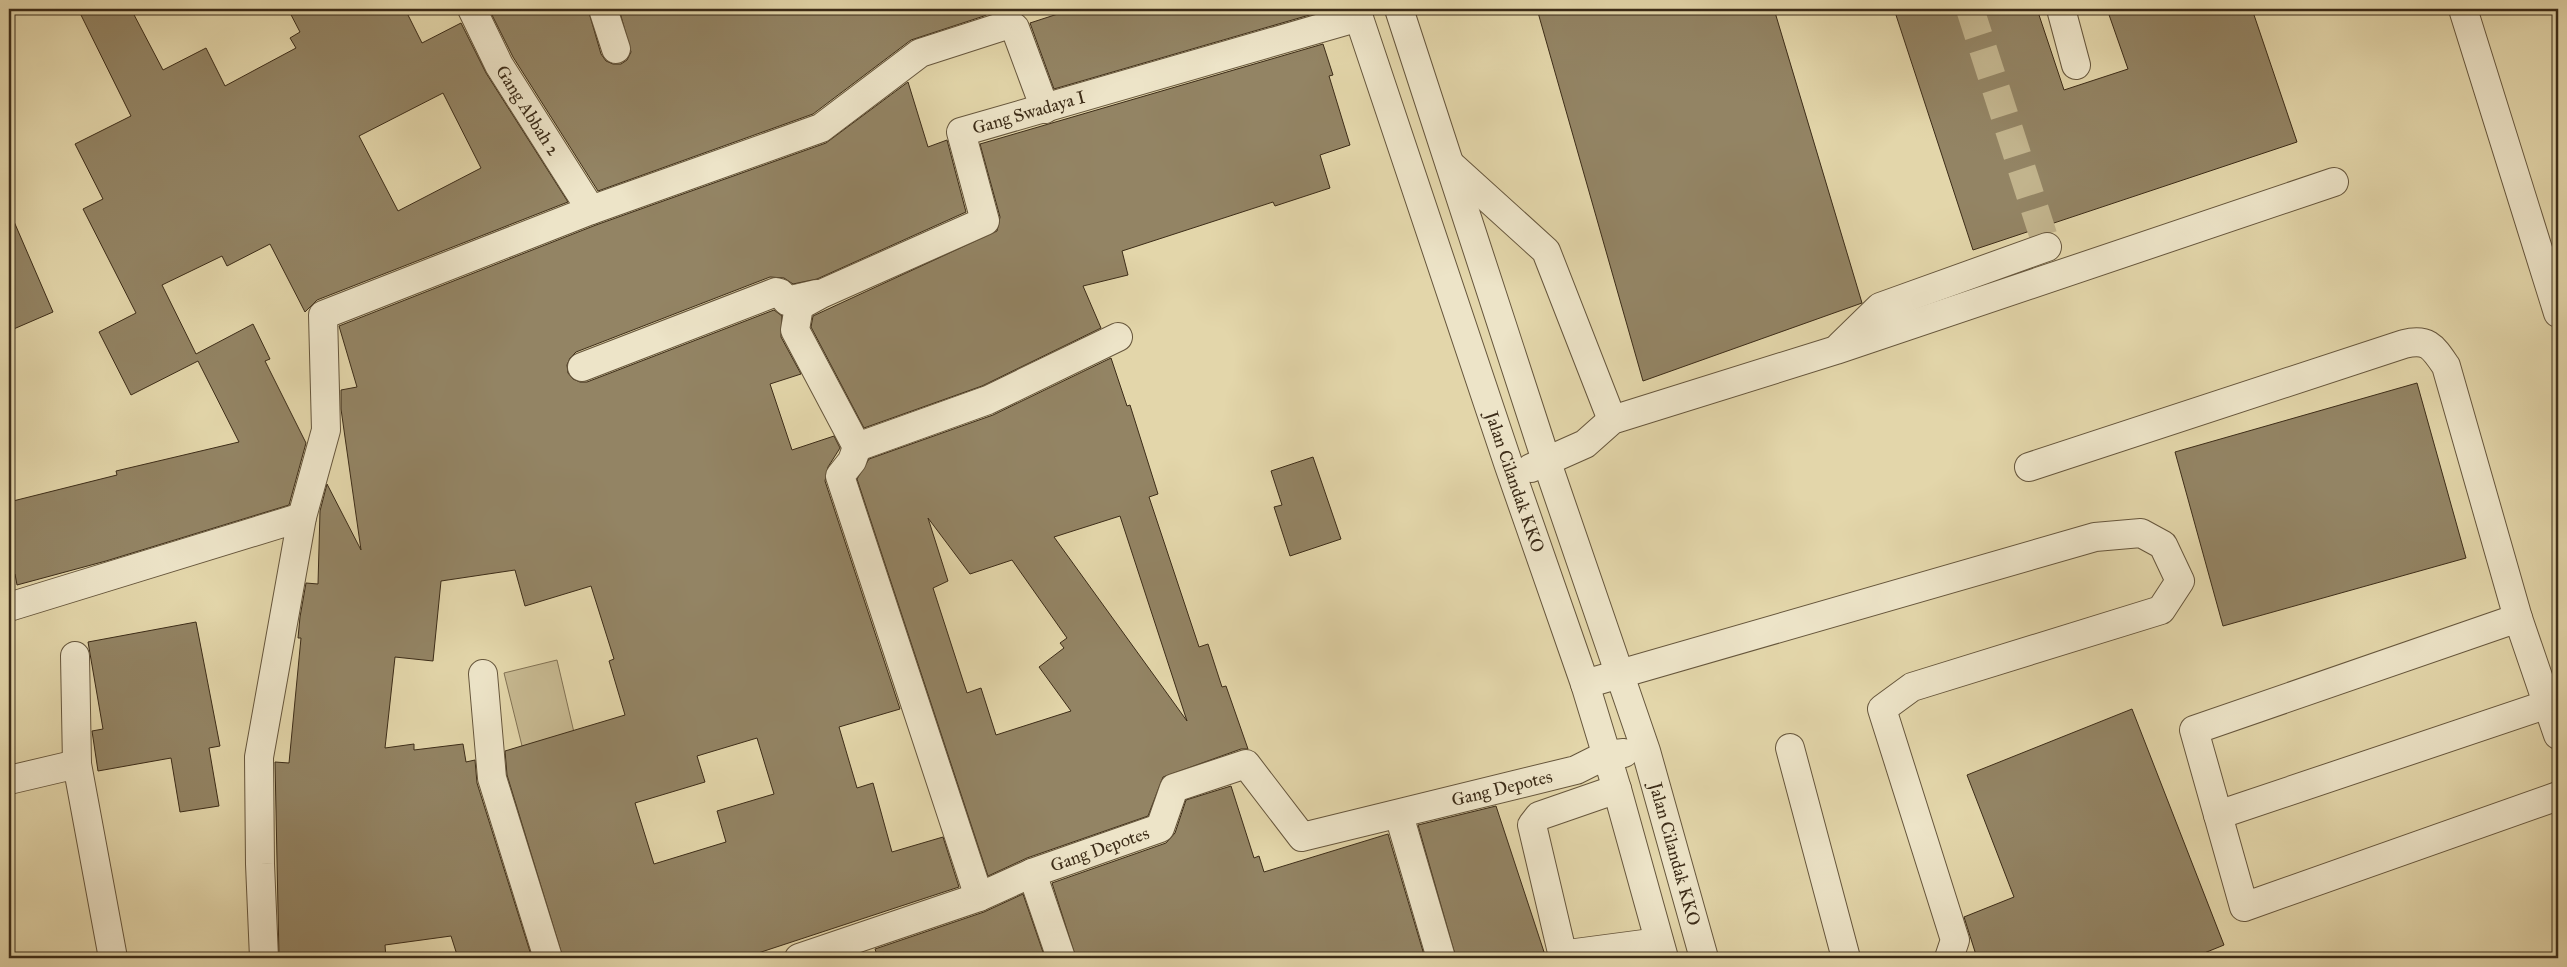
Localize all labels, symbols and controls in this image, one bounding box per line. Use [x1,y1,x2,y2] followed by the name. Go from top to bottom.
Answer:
[491,61,565,160] street label: Gang Abbah 2
[970,86,1088,139] street label: Gang Swadaya I
[1479,407,1549,555] street label: Jalan Cilandak KKO
[1449,765,1555,811] street label: Gang Depotes
[1643,778,1705,928] street label: Jalan Cilandak KKO
[1047,822,1152,877] street label: Gang Depotes

